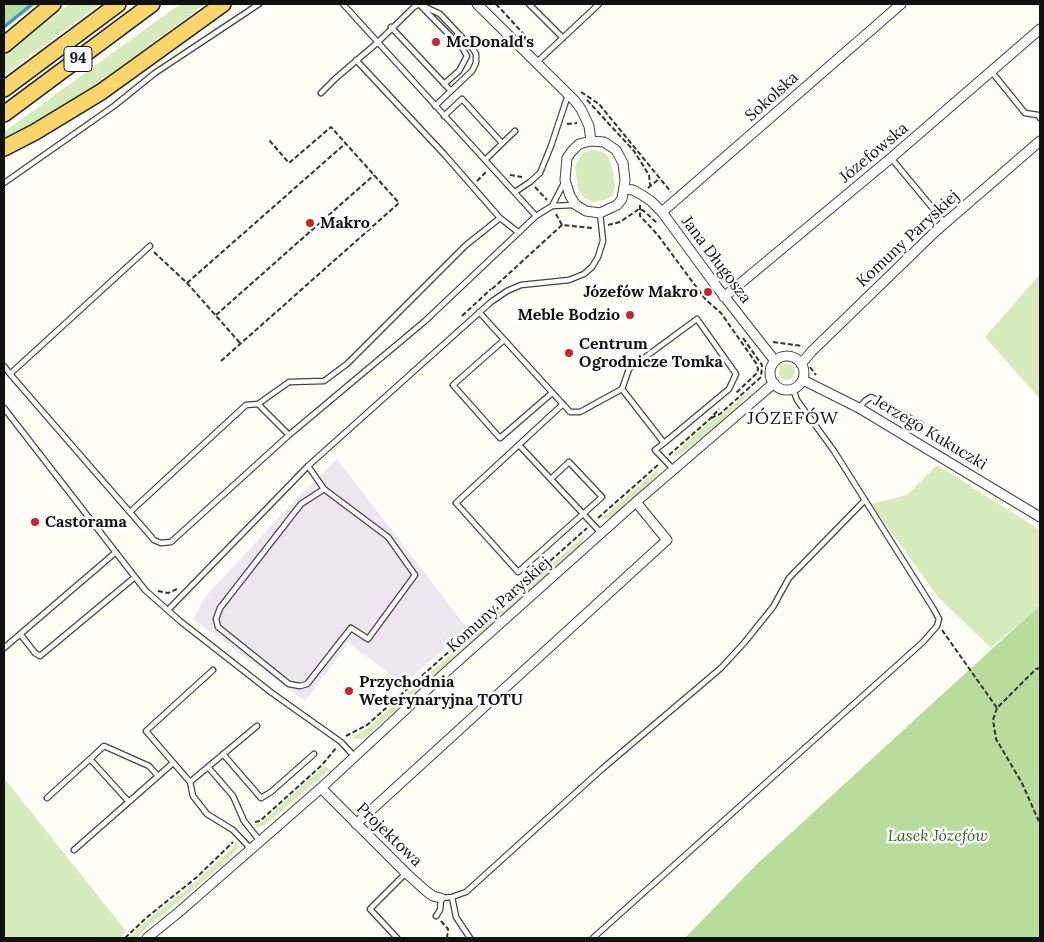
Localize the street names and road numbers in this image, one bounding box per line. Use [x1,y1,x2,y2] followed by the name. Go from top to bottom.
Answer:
[64,46,92,72] road number: 94
[741,68,803,126] street label: Sokolska
[836,119,912,187] street label: Józefowska
[853,187,963,291] street label: Komuny Paryskiej
[677,213,755,307] street label: Jana Długosza
[870,392,990,474] street label: Jerzego Kukuczki
[443,553,555,657] street label: Komuny Paryskiej
[352,799,426,871] street label: Projektowa

